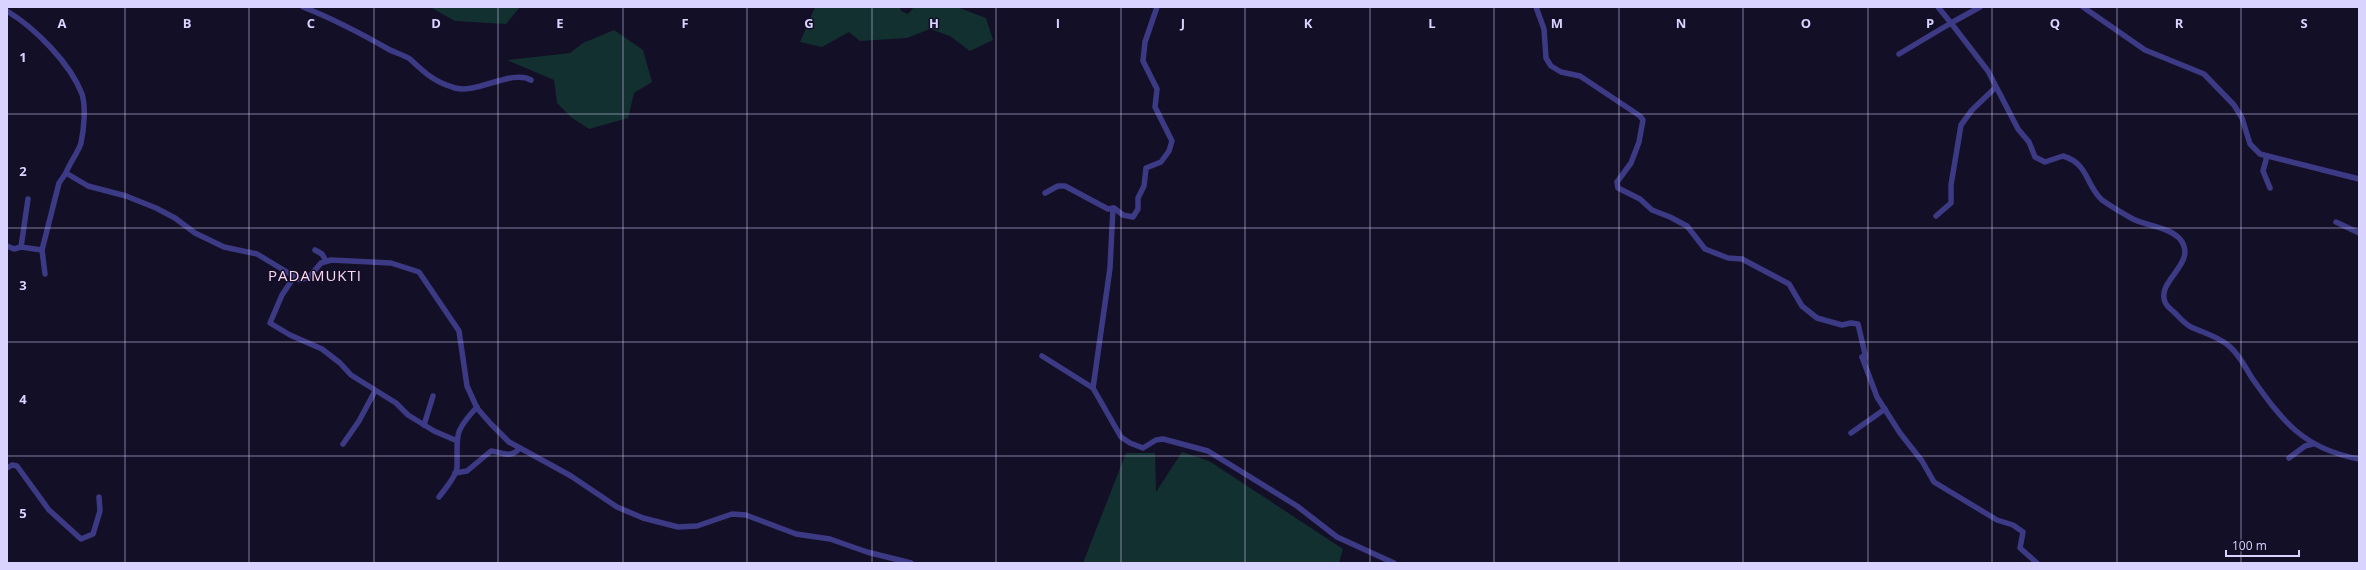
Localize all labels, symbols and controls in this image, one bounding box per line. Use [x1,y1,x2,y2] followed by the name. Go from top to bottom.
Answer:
[58,14,67,32] text: A
[183,14,192,32] text: B
[307,14,315,32] text: C
[431,14,441,32] text: D
[556,14,564,32] text: E
[681,14,689,32] text: F
[804,14,814,32] text: G
[929,14,939,32] text: H
[1056,14,1060,32] text: I
[1180,14,1185,32] text: J
[1304,14,1313,32] text: K
[1428,14,1436,32] text: L
[1551,14,1563,32] text: M
[1676,14,1686,32] text: N
[1801,14,1811,32] text: O
[1926,14,1934,32] text: P
[2050,14,2060,32] text: Q
[2175,14,2184,32] text: R
[2300,14,2308,32] text: S
[19,48,27,66] text: 1
[19,162,27,180] text: 2
[268,265,362,285] district label: PADAMUKTI
[19,276,27,294] text: 3
[19,390,27,408] text: 4
[19,504,27,522] text: 5
[2226,532,2299,558] scale bar
[2232,537,2267,554] text: 100 m

